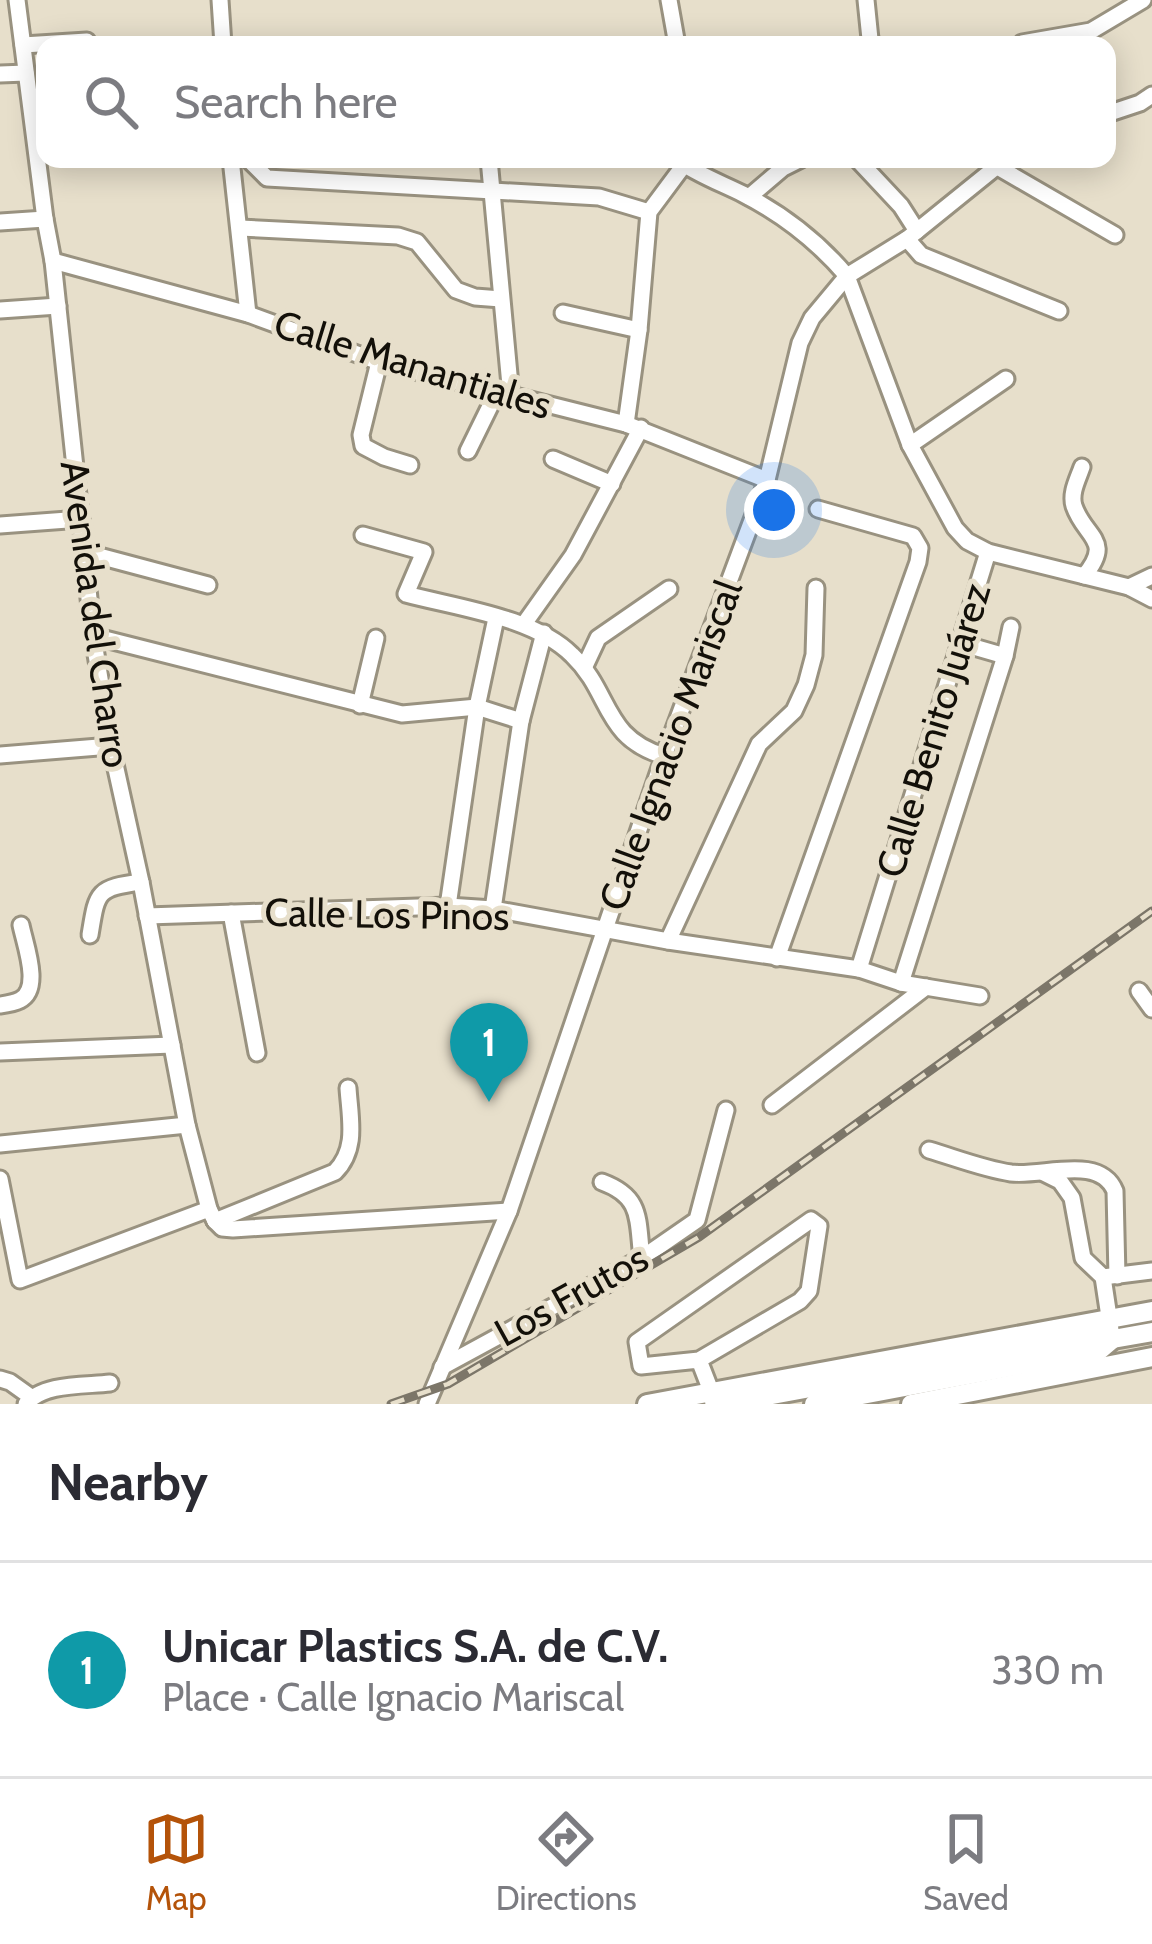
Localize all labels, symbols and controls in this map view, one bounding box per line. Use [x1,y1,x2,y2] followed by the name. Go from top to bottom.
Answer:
[36,36,1116,168] search box
[78,69,144,135] icon: search
[174,75,398,129] text: Search here
[269,299,557,429] street label: Calle Manantiales
[51,457,141,771] street label: Avenida del Charro
[744,480,804,540] your location
[588,573,752,917] street label: Calle Ignacio Mariscal
[865,577,1001,883] street label: Calle Benito Juárez
[264,888,510,940] street label: Calle Los Pinos
[450,1003,528,1102] pin: 1
[486,1233,656,1357] street label: Los Frutos
[48,1451,208,1513] text: Nearby
[162,1619,668,1673] text: Unicar Plastics S.A. de C.V.
[80,1646,94,1694] text: 1
[992,1646,1104,1694] text: 330 m
[162,1673,624,1721] text: Place · Calle Ignacio Mariscal
[143,1806,209,1918] tab: Map
[496,1806,637,1918] tab: Directions
[923,1806,1009,1918] tab: Saved

